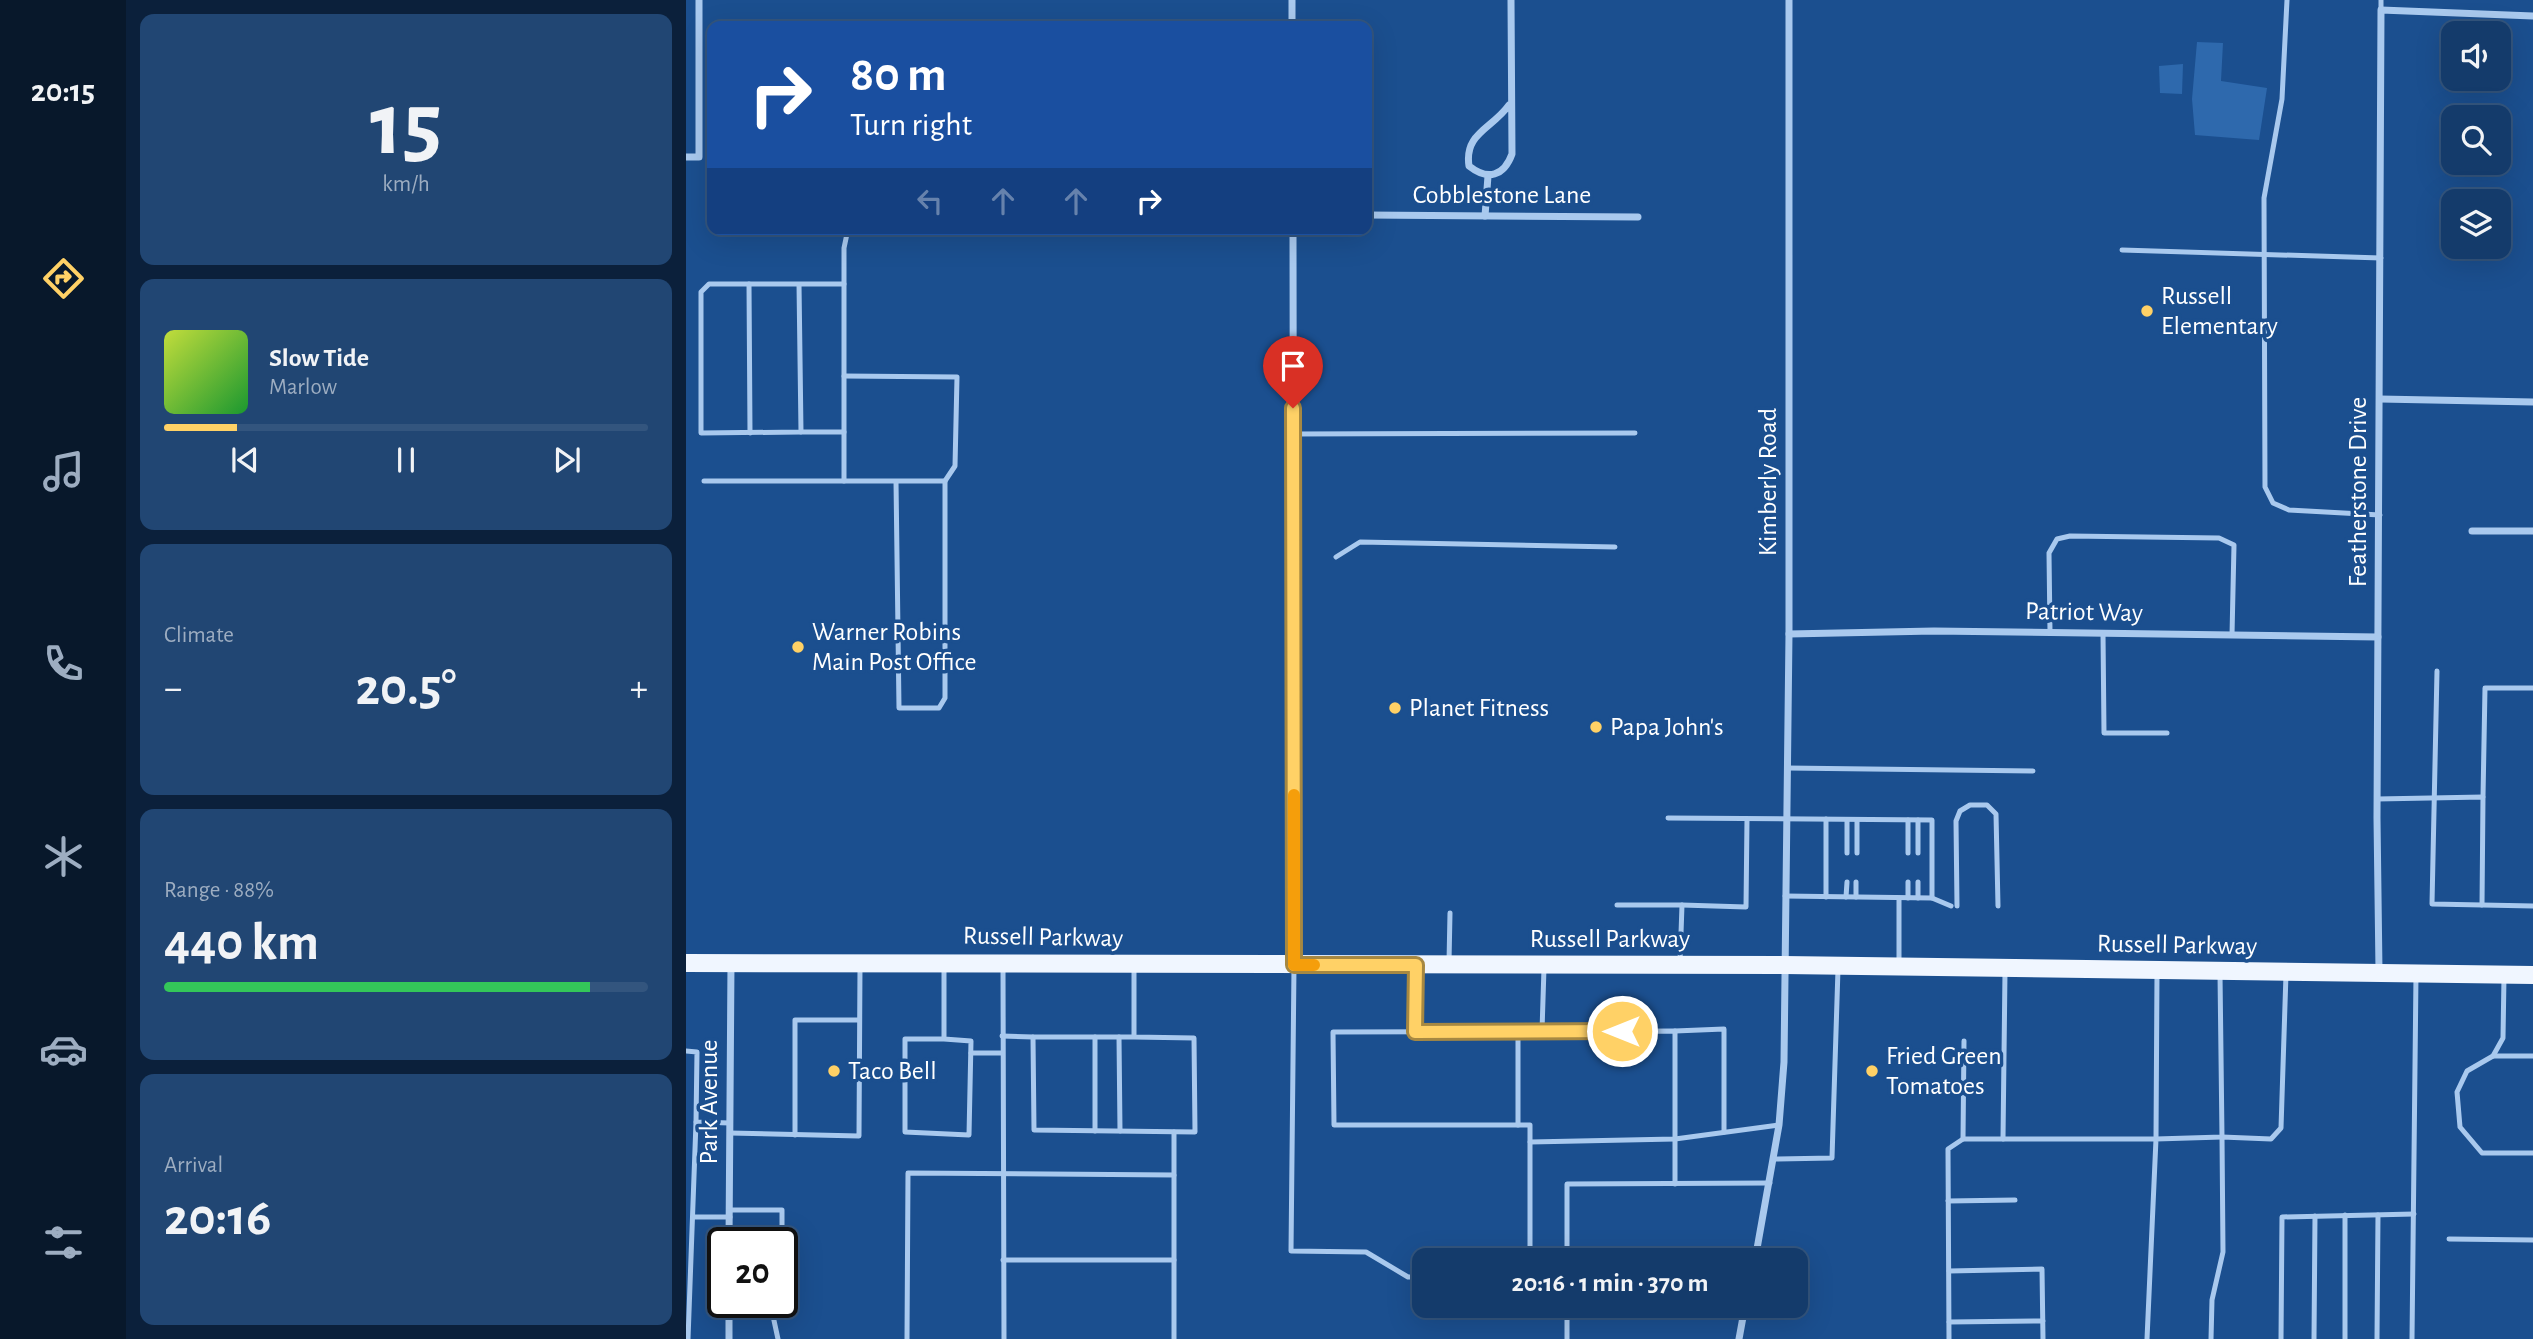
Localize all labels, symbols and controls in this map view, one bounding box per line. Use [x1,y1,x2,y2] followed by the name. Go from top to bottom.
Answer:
[2441,21,2511,259] map controls
[2441,21,2511,91] button: sound
[735,49,826,140] icon: right
[850,51,947,100] text: 80 m
[31,75,95,107] text: 20:15
[370,80,442,171] text: 15
[2441,105,2511,175] button: search
[850,109,972,141] text: Turn right
[382,173,430,196] text: km/h
[911,182,949,220] icon: left
[984,182,1022,220] icon: ahead
[1057,182,1095,220] icon: ahead
[1130,182,1168,220] icon: right
[1413,182,1591,208] street label: Cobblestone Lane
[2441,189,2511,259] button: layers
[39,254,88,303] icon: directions
[2161,283,2278,339] place label: Russell Elementary
[2139,303,2155,319] marker: Russell Elementary
[1263,336,1323,408] pin
[269,345,369,371] text: Slow Tide
[1274,347,1312,385] icon: arrive
[269,376,337,399] text: Marlow
[2345,397,2371,587] street label: Featherstone Drive
[1755,408,1781,556] street label: Kimberly Road
[226,441,264,479] icon: previous
[387,441,425,479] icon: pause
[548,441,586,479] icon: next
[39,447,88,496] icon: music
[2025,598,2143,626] street label: Patriot Way
[812,619,976,675] place label: Warner Robins Main Post Office
[164,624,234,647] text: Climate
[39,639,88,688] icon: phone
[790,639,806,655] marker: Warner Robins Main Post Office
[355,662,457,714] text: 20.5°
[164,670,182,708] text: −
[630,670,648,708] text: +
[1409,695,1549,721] place label: Planet Fitness
[1387,700,1403,716] marker: Planet Fitness
[1610,714,1724,740] place label: Papa John's
[1588,719,1604,735] marker: Papa John's
[39,832,88,881] icon: climate
[164,879,274,902] text: Range · 88%
[164,917,319,969] text: 440 km
[963,923,1123,951] street label: Russell Parkway
[1530,926,1690,952] street label: Russell Parkway
[2097,931,2257,959] street label: Russell Parkway
[1585,994,1659,1068] position arrow
[39,1025,88,1074] icon: car
[696,1040,722,1164] street label: Park Avenue
[1886,1043,2002,1099] place label: Fried Green Tomatoes
[848,1058,937,1084] place label: Taco Bell
[826,1063,842,1079] marker: Taco Bell
[1864,1063,1880,1079] marker: Fried Green Tomatoes
[164,1154,223,1177] text: Arrival
[164,1192,271,1244] text: 20:16
[39,1218,88,1267] icon: filters
[707,1227,798,1318] speed limit sign: 20
[1512,1270,1708,1296] text: 20:16 · 1 min · 370 m

